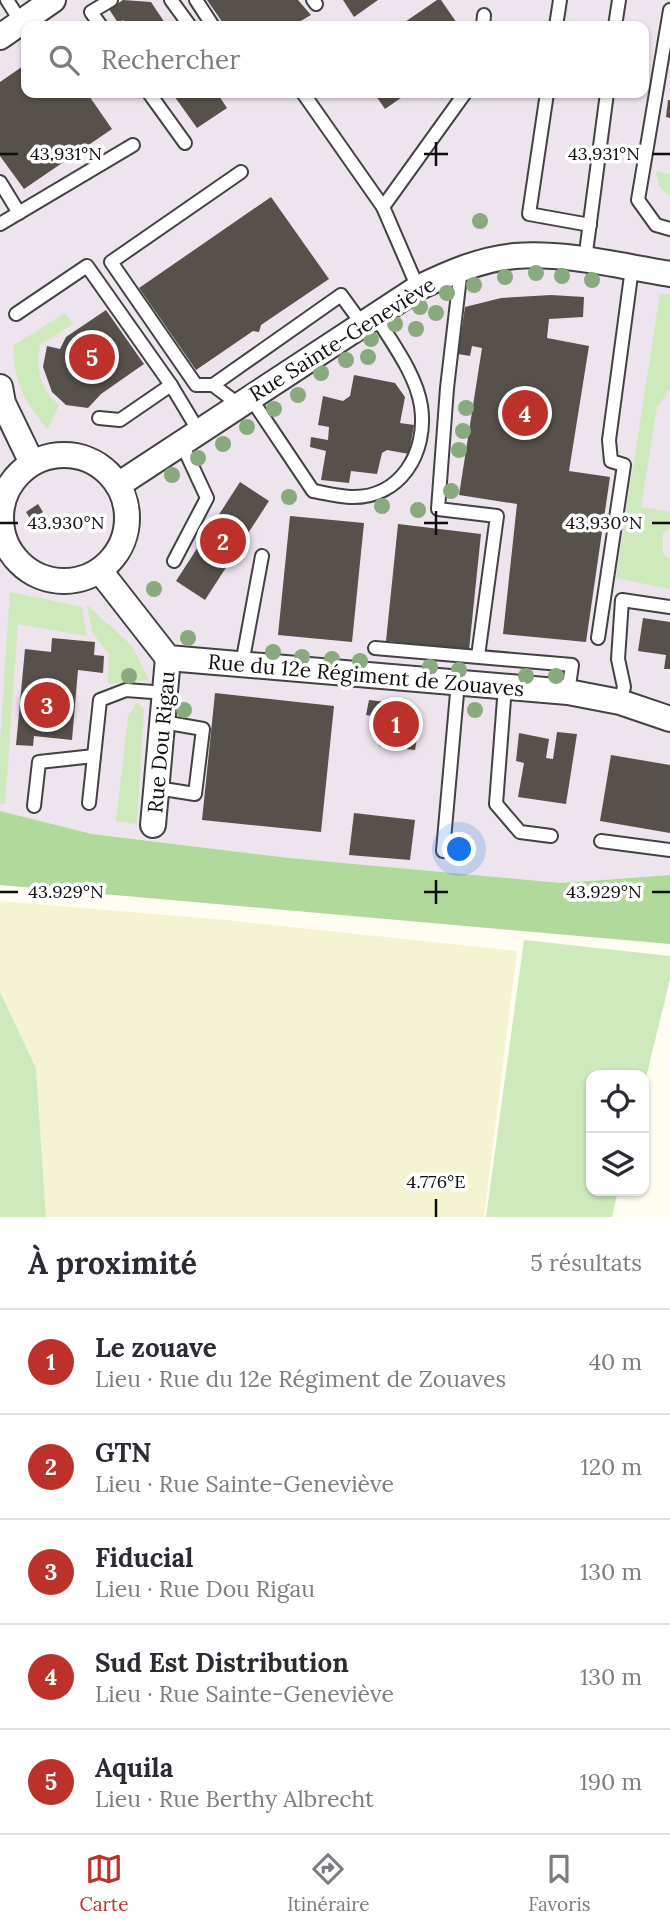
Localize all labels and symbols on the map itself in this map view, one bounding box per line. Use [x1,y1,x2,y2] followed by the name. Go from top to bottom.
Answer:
[30,142,102,165] text: 43.931°N
[568,142,640,165] text: 43.931°N
[244,271,440,407] street label: Rue Sainte-Geneviève
[69,331,115,383] pin: 5
[502,387,548,439] pin: 4
[28,511,104,534] text: 43.930°N
[566,511,642,534] text: 43.930°N
[200,515,246,567] pin: 2
[207,648,525,702] street label: Rue du 12e Régiment de Zouaves
[141,670,181,814] street label: Rue Dou Rigau
[24,679,70,731] pin: 3
[373,698,419,750] pin: 1
[442,832,476,866] your location
[28,880,104,903] text: 43.929°N
[566,880,642,903] text: 43.929°N
[406,1170,466,1193] text: 4.776°E

